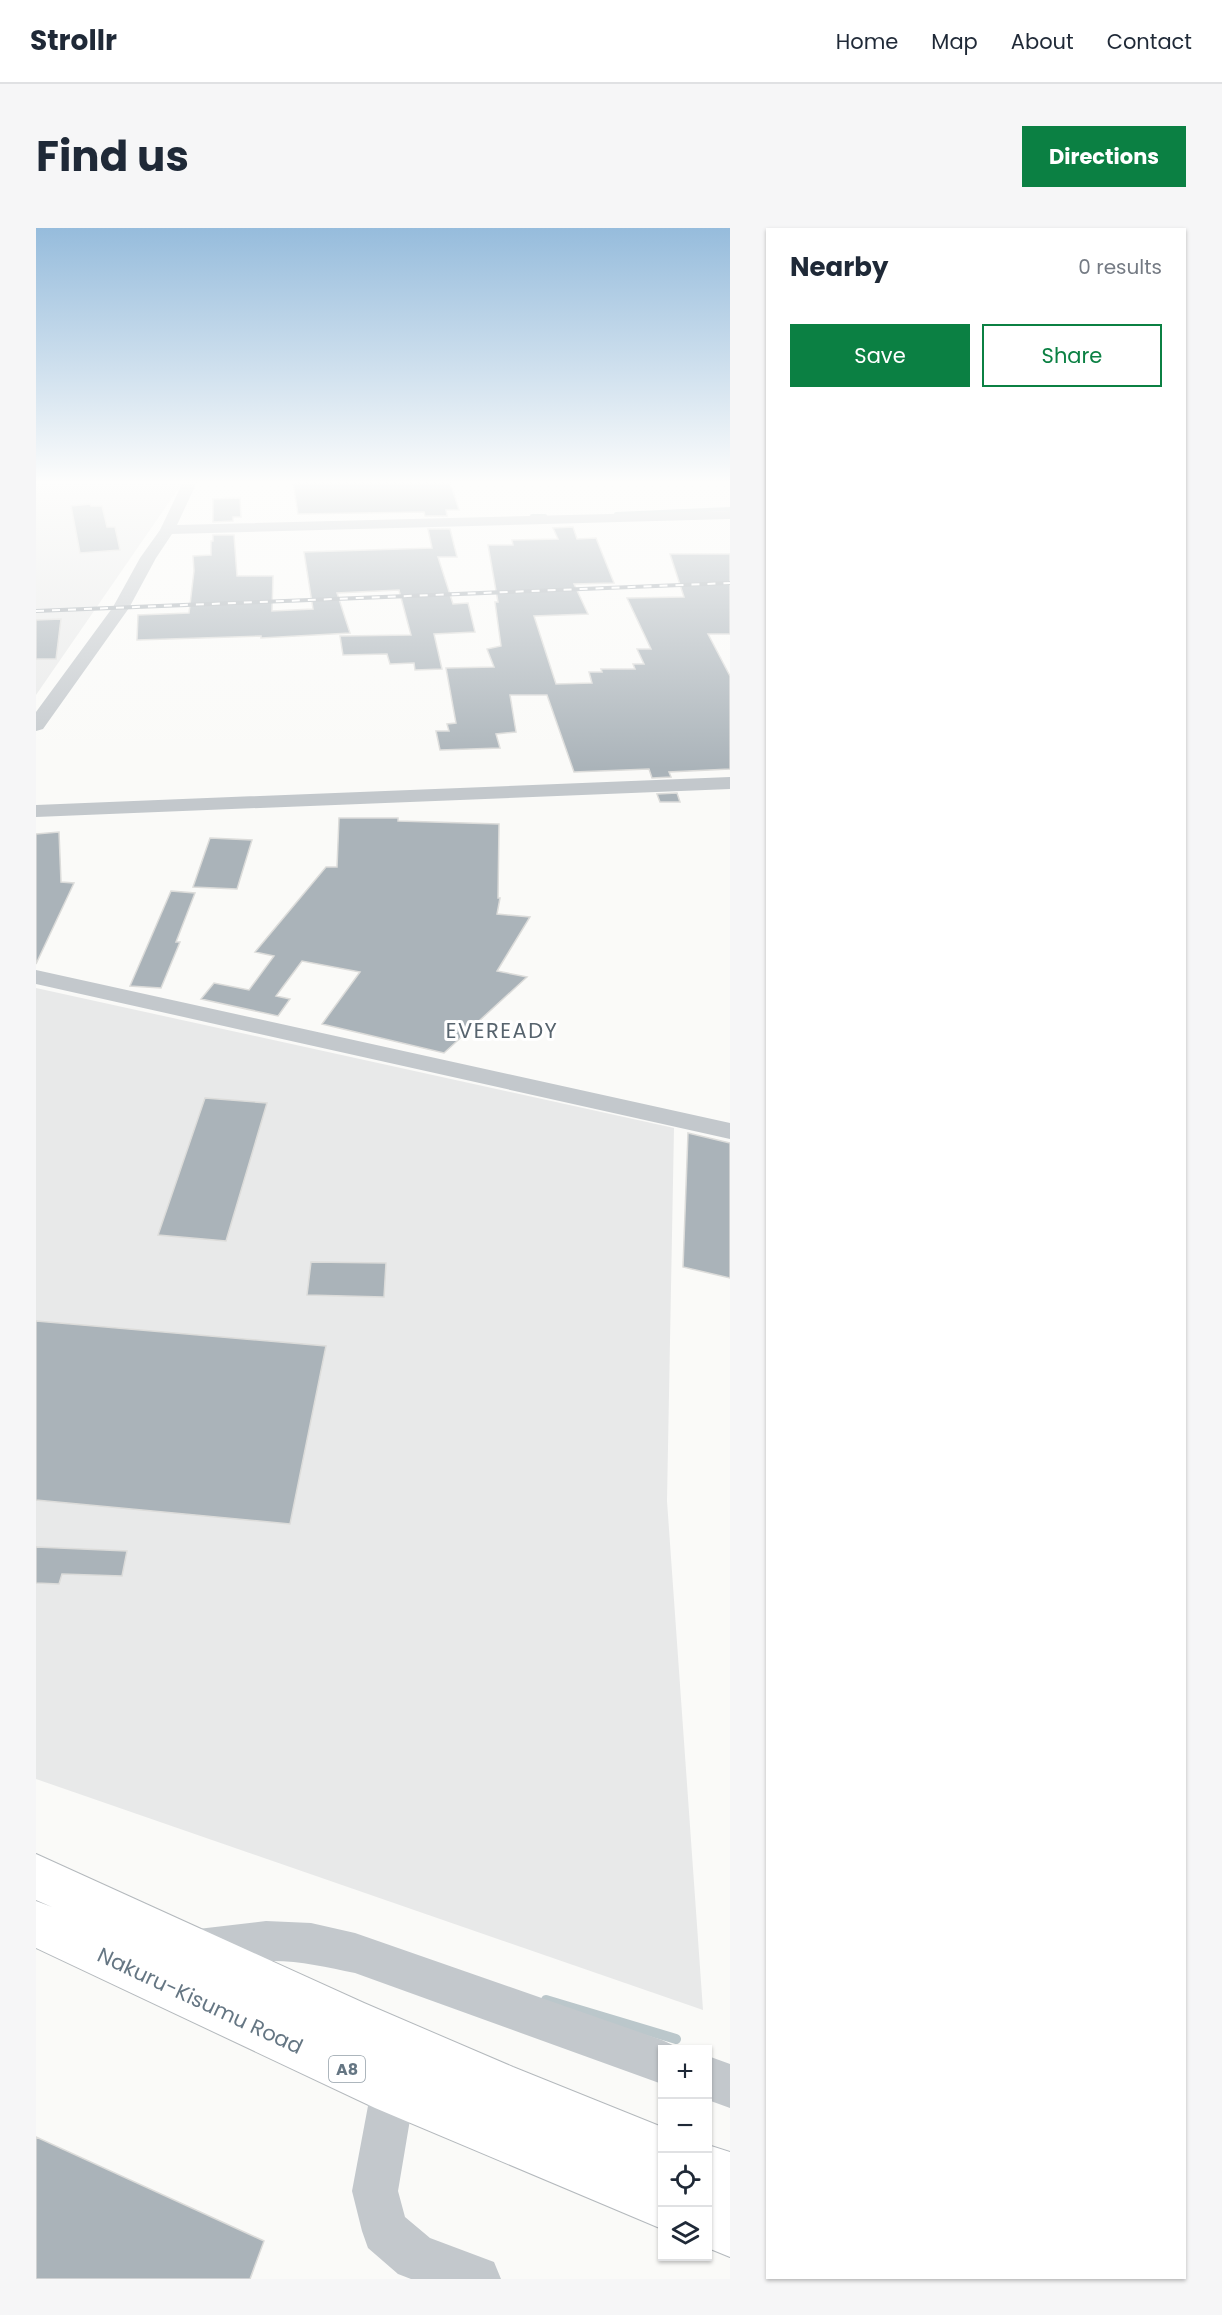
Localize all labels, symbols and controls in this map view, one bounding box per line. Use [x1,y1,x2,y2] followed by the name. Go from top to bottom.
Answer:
[30,21,117,60] text: Strollr
[836,27,898,56] text: Home
[931,27,978,56] text: Map
[1011,27,1074,56] text: About
[1107,27,1192,56] text: Contact
[1022,126,1186,187] button: Directions
[36,127,189,186] text: Find us
[790,249,888,285] text: Nearby
[1078,253,1162,281] text: 0 results
[790,324,970,387] button: Save
[982,324,1162,387] button: Share
[446,1016,558,1045] district label: EVEREADY
[93,1940,308,2061] street label: Nakuru-Kisumu Road
[658,2045,712,2261] map controls
[658,2045,712,2099] button: +
[329,2056,365,2082] road number: A8
[658,2099,712,2153] button: −
[658,2153,712,2207] button: locate
[658,2207,712,2261] button: layers

